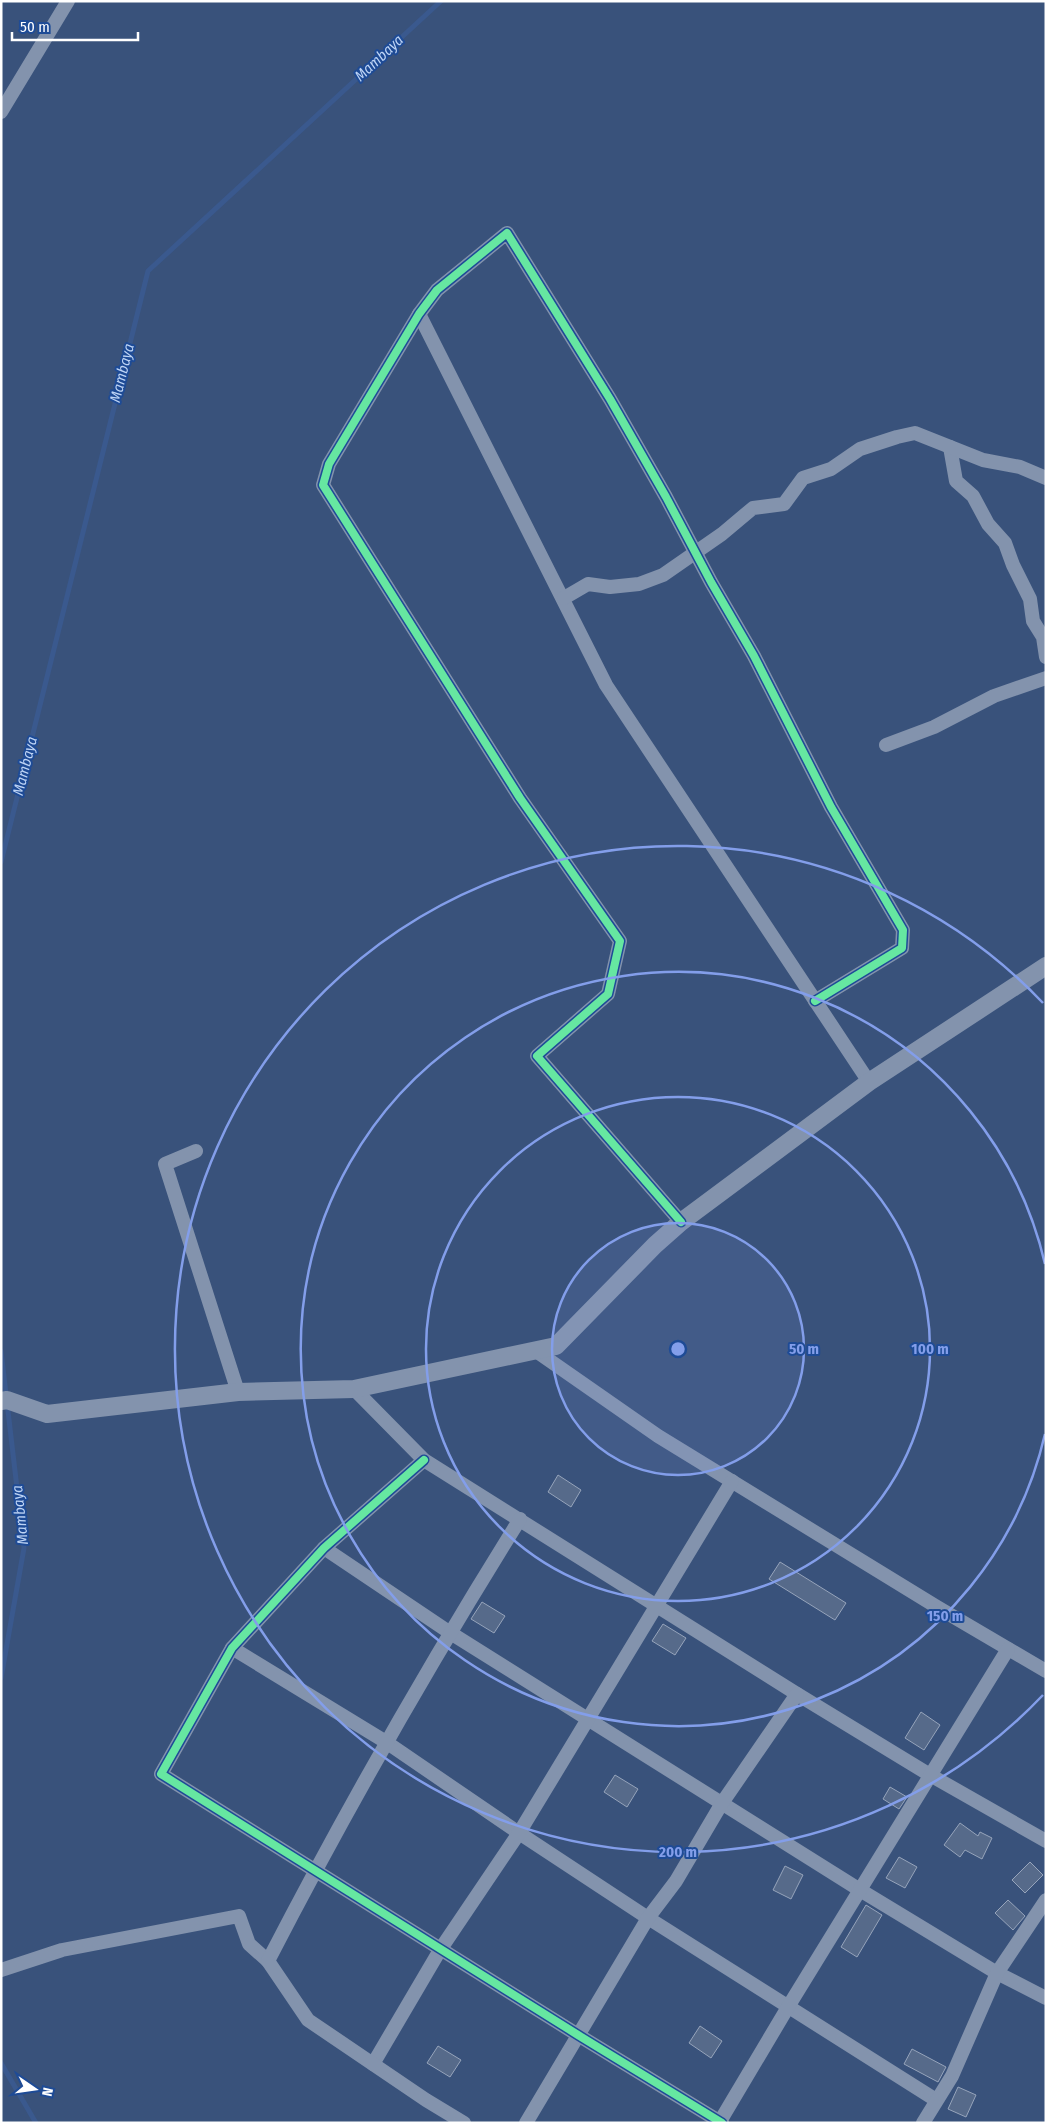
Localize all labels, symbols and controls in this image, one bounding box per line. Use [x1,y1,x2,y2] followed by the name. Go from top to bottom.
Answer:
[12,10,139,42] scale bar
[20,18,50,36] text: 50 m
[351,31,407,85] water label: Mambaya
[106,342,138,404] water label: Mambaya
[9,735,41,797] water label: Mambaya
[669,1340,687,1358] centre of rings
[789,1340,819,1358] text: 50 m
[911,1340,949,1358] text: 100 m
[8,1484,32,1546] water label: Mambaya
[927,1607,963,1625] text: 150 m
[658,1843,697,1861] text: 200 m
[10,2064,60,2114] north arrow
[38,2086,56,2098] text: N

